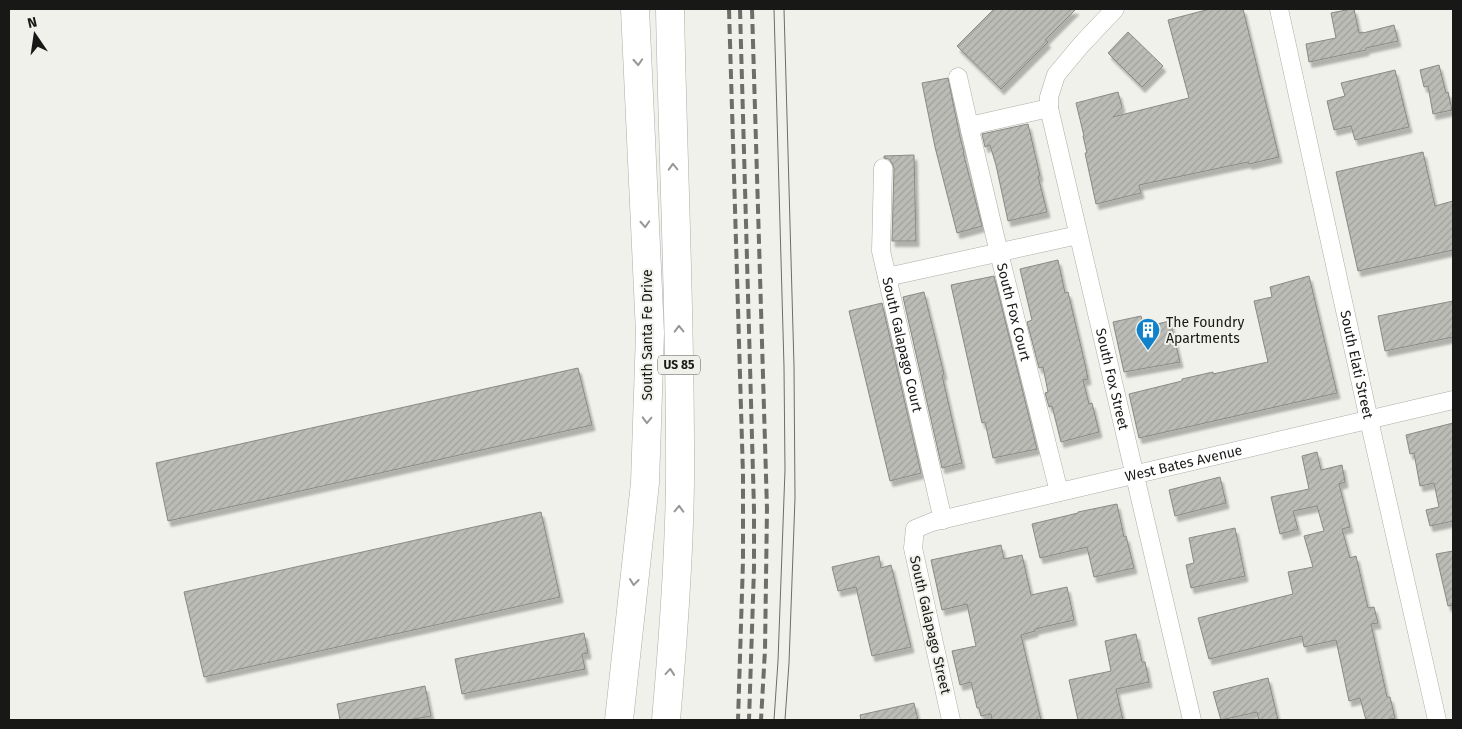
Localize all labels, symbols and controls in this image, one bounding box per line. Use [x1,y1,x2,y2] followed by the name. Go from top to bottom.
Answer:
[10,10,60,60] north arrow
[26,13,39,32] text: N
[632,58,643,66] one-way arrow
[668,163,679,171] one-way arrow
[640,221,651,229] one-way arrow
[993,261,1035,364] street label: South Fox Court
[639,269,656,401] street label: South Santa Fe Drive
[879,275,927,415] street label: South Galapago Court
[1337,309,1377,421] street label: South Elati Street
[1166,314,1244,347] place label: The Foundry Apartments
[1135,317,1161,351] building icon: The Foundry Apartments
[673,325,684,333] one-way arrow
[1092,326,1133,433] street label: South Fox Street
[658,356,700,374] road number: US 85
[642,416,653,424] one-way arrow
[1123,441,1244,485] street label: West Bates Avenue
[674,505,684,513] one-way arrow
[906,554,954,697] street label: South Galapago Street
[629,578,640,586] one-way arrow
[664,667,675,675] one-way arrow

